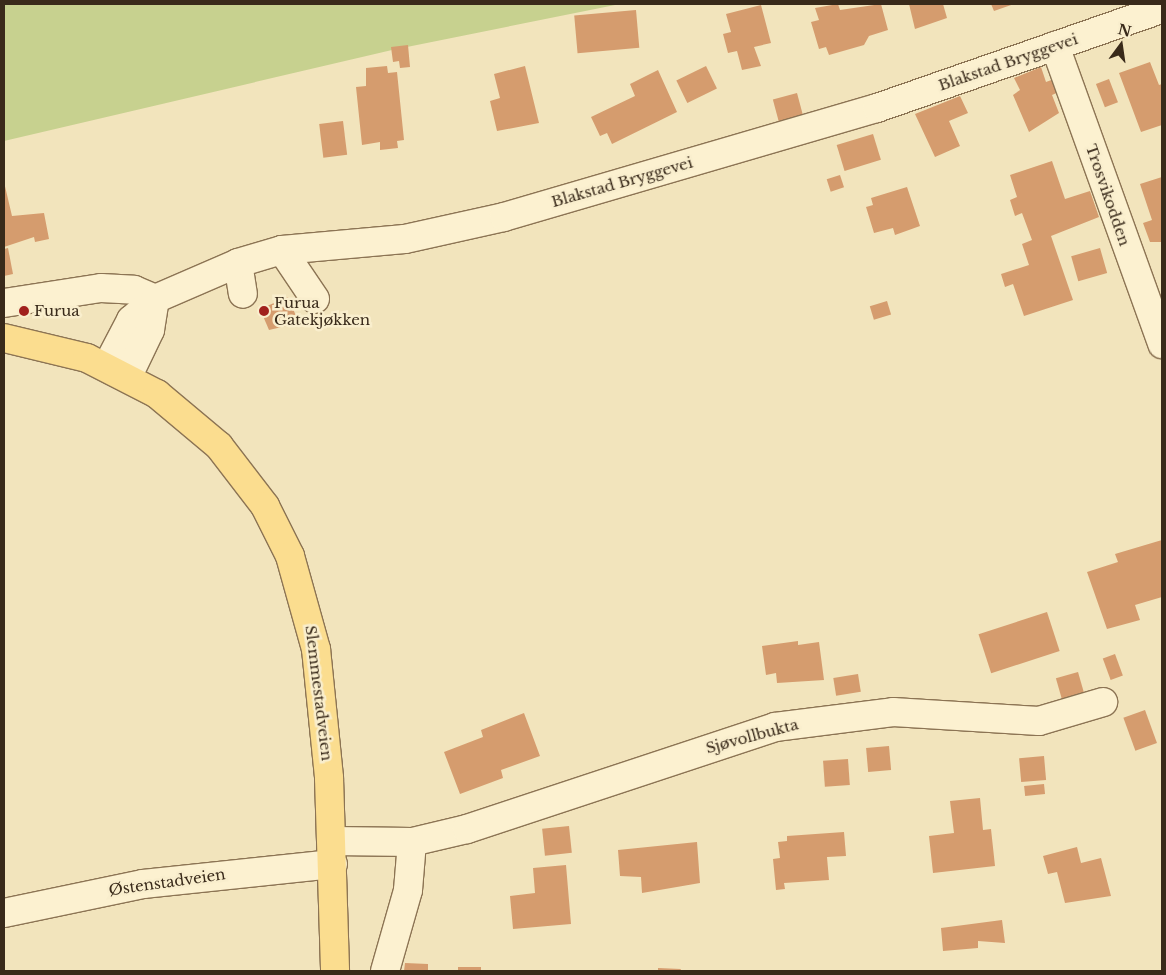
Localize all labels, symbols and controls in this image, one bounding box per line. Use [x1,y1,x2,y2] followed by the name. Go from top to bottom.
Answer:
[1096,20,1146,70] north arrow
[1116,20,1133,41] text: N
[936,30,1080,94] street label: Blakstad Bryggevei
[1082,142,1134,248] street label: Trosvikodden
[549,153,695,211] street label: Blakstad Bryggevei
[274,293,370,328] place label: Furua Gatekjøkken
[34,302,80,320] place label: Furua
[18,305,30,317] marker: Furua
[258,305,270,317] marker: Furua Gatekjøkken
[302,624,336,762] street label: Slemmestadveien
[704,715,800,757] street label: Sjøvollbukta
[107,865,227,899] street label: Østenstadveien

